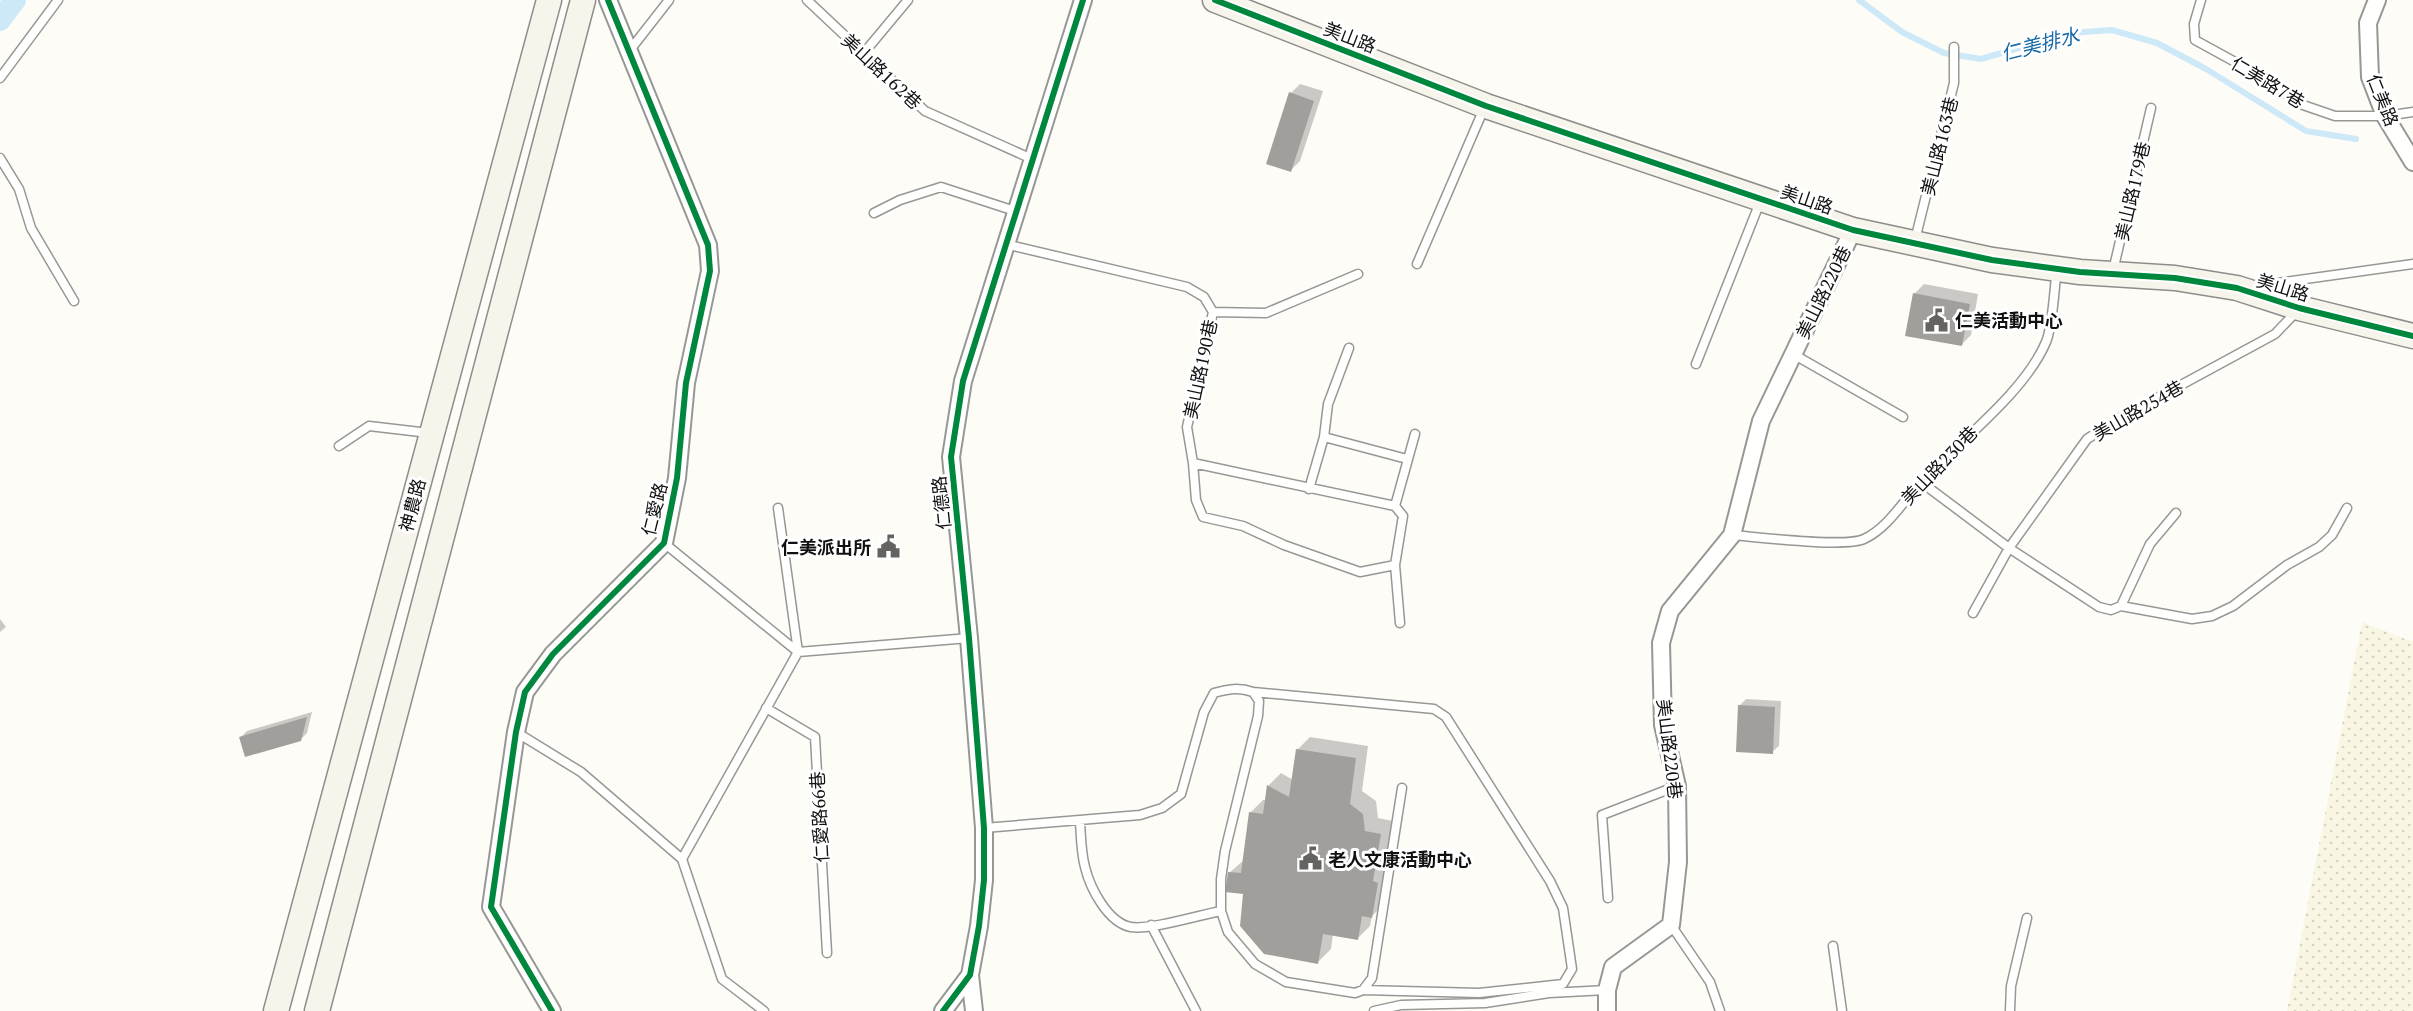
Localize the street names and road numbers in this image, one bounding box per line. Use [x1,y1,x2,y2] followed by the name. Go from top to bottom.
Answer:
[1320,16,1380,58] street label: 美山路
[837,28,927,114] street label: 美山路162巷
[2227,51,2309,113] street label: 仁美路7巷
[2362,70,2404,130] street label: 仁美路
[1915,94,1963,198] street label: 美山路163巷
[2109,139,2155,243] street label: 美山路179巷
[1778,179,1836,219] street label: 美山路
[1790,241,1856,343] street label: 美山路220巷
[2254,268,2312,306] street label: 美山路
[1178,317,1222,421] street label: 美山路190巷
[2088,374,2188,446] street label: 美山路254巷
[1895,420,1983,510] street label: 美山路230巷
[926,475,956,531] street label: 仁德路
[393,476,431,534] street label: 神農路
[636,480,672,538] street label: 仁愛路
[1652,698,1688,800] street label: 美山路220巷
[805,771,833,863] street label: 仁愛路66巷

